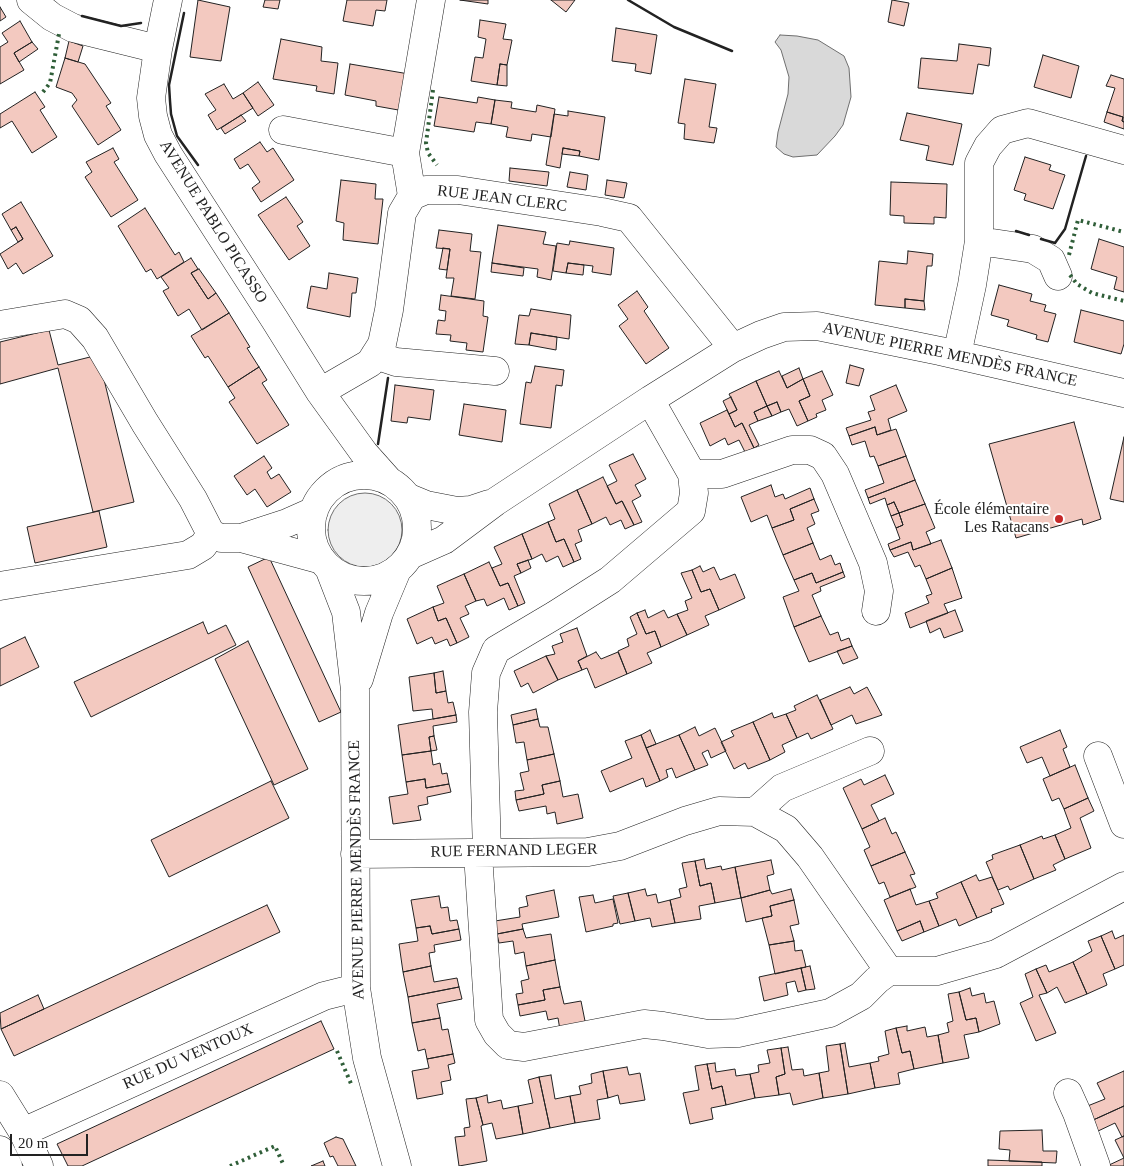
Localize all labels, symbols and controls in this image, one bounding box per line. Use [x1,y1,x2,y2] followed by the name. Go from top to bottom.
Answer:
[155,137,271,307] street label: AVENUE PABLO PICASSO
[436,182,568,216] street label: RUE JEAN CLERC
[821,319,1079,391] street label: AVENUE PIERRE MENDÈS FRANCE
[934,500,1049,538] place label: École élémentaire Les Ratacans
[1053,513,1065,525] marker: École élémentaire Les Ratacans
[345,740,369,1000] street label: AVENUE PIERRE MENDÈS FRANCE
[430,840,598,862] street label: RUE FERNAND LEGER
[120,1020,256,1094] street label: RUE DU VENTOUX
[12,1124,90,1156] scale bar
[18,1135,48,1151] text: 20 m

